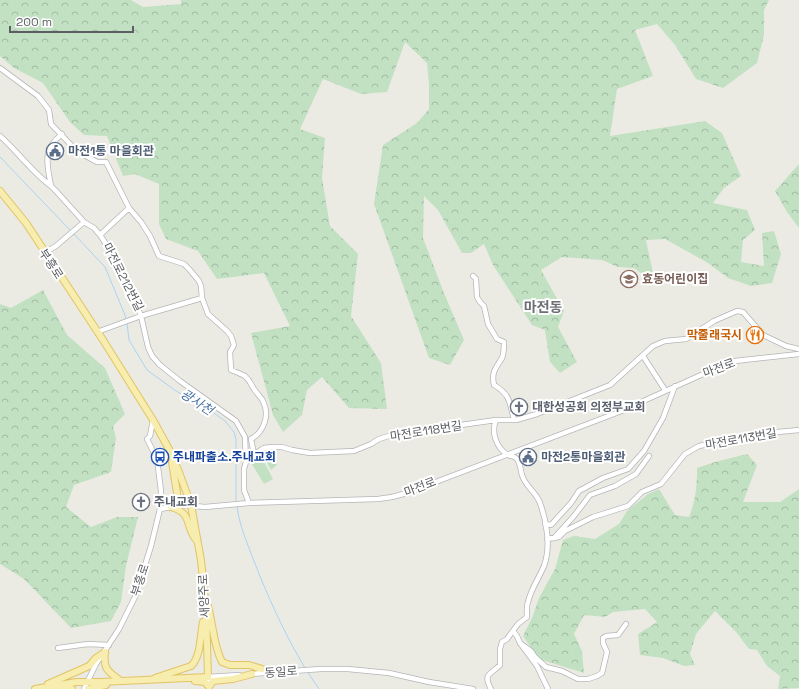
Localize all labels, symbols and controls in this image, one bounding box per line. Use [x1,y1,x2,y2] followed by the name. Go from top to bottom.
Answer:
[10,8,133,34] scale bar
[16,14,52,30] text: 200 m
[45,141,65,161] public building icon: 마전1통 마을회관
[68,143,154,159] place label: 마전1통 마을회관
[99,240,147,314] street label: 마전로212번길
[35,246,67,282] street label: 부흥로
[619,269,639,289] school or university icon: 효동어린이집
[642,271,708,287] place label: 효동어린이집
[524,298,562,316] district label: 마전동
[745,325,765,345] restaurant icon: 막줄래국시
[687,327,742,343] place label: 막줄래국시
[701,355,737,381] street label: 마전로
[177,385,218,419] water label: 광사천
[509,397,529,417] church icon: 대한성공회 의정부교회
[532,399,645,415] place label: 대한성공회 의정부교회
[389,417,463,445] street label: 마전로118번길
[704,425,778,453] street label: 마전로113번길
[150,447,170,467] bus stop icon: 주내파출소.주내교회
[518,447,538,467] public building icon: 마전2통마을회관
[173,449,276,465] place label: 주내파출소.주내교회
[541,449,625,465] place label: 마전2통마을회관
[402,474,438,500] street label: 마전로
[131,492,151,512] church icon: 주내교회
[154,494,198,510] place label: 주내교회
[127,562,153,598] street label: 부흥로
[195,574,213,618] street label: 새양주로
[264,663,298,681] street label: 동일로

